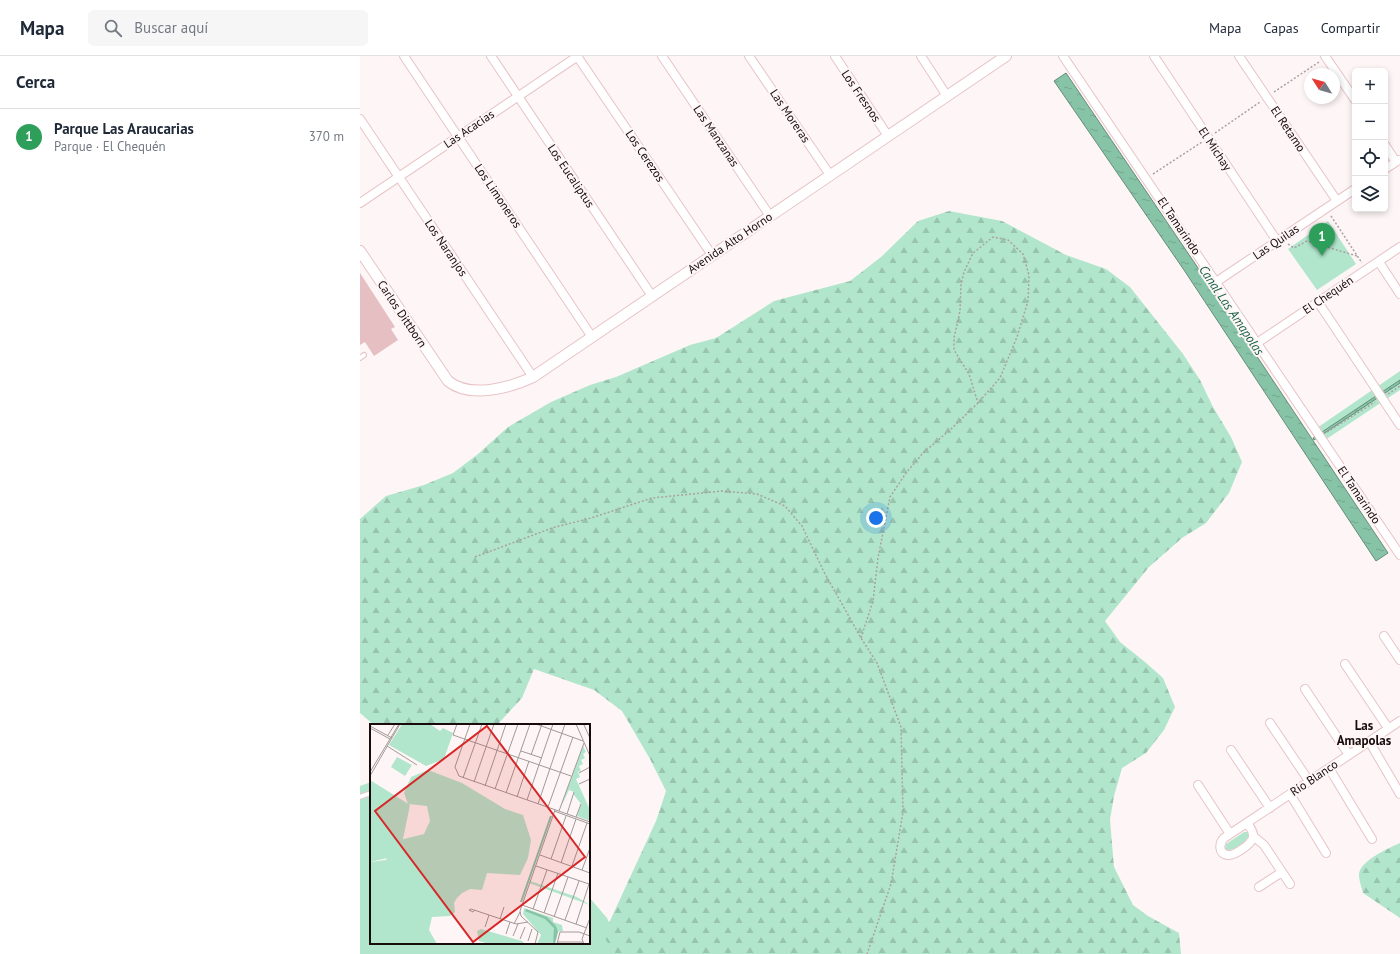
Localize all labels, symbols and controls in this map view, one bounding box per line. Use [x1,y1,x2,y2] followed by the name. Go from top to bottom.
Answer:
[88,10,368,46] search box
[20,16,64,40] text: Mapa
[102,17,124,39] icon: search
[134,18,208,37] text: Buscar aquí
[1209,19,1242,37] text: Mapa
[1264,19,1299,37] text: Capas
[1321,19,1380,37] text: Compartir
[839,67,884,125] street label: Los Fresnos
[1304,68,1340,104] north arrow
[1352,68,1388,212] map controls
[1352,68,1388,104] button: +
[16,71,55,93] text: Cerca
[767,86,814,145] street label: Las Moreras
[690,102,743,169] street label: Las Manzanas
[1268,103,1309,154] street label: El Retamo
[1352,104,1388,140] button: −
[441,106,497,151] street label: Las Acacias
[54,119,194,138] text: Parque Las Araucarias
[1195,124,1236,174] street label: El Michay
[623,127,668,185] street label: Los Cerezos
[25,128,33,145] text: 1
[309,128,344,145] text: 370 m
[54,138,166,155] text: Parque · El Chequén
[1352,140,1388,176] button: locate
[545,141,598,210] street label: Los Eucaliptus
[472,161,525,231] street label: Los Limoneros
[1352,176,1388,212] button: layers
[1155,194,1204,258] street label: El Tamarindo
[684,209,775,276] street label: Avenida Alto Horno
[422,216,471,279] street label: Los Naranjos
[1250,221,1302,263] street label: Las Quilas
[1309,223,1335,256] pin: 1
[1195,262,1268,359] water label: Canal Las Amapolas
[1299,272,1356,317] street label: El Chequén
[374,277,430,350] street label: Carlos Dittborn
[1335,463,1384,527] street label: El Tamarindo
[866,508,886,528] your location
[1337,717,1392,749] district label: Las Amapolas
[370,724,590,944] inset map
[1287,756,1340,799] street label: Río Blanco

